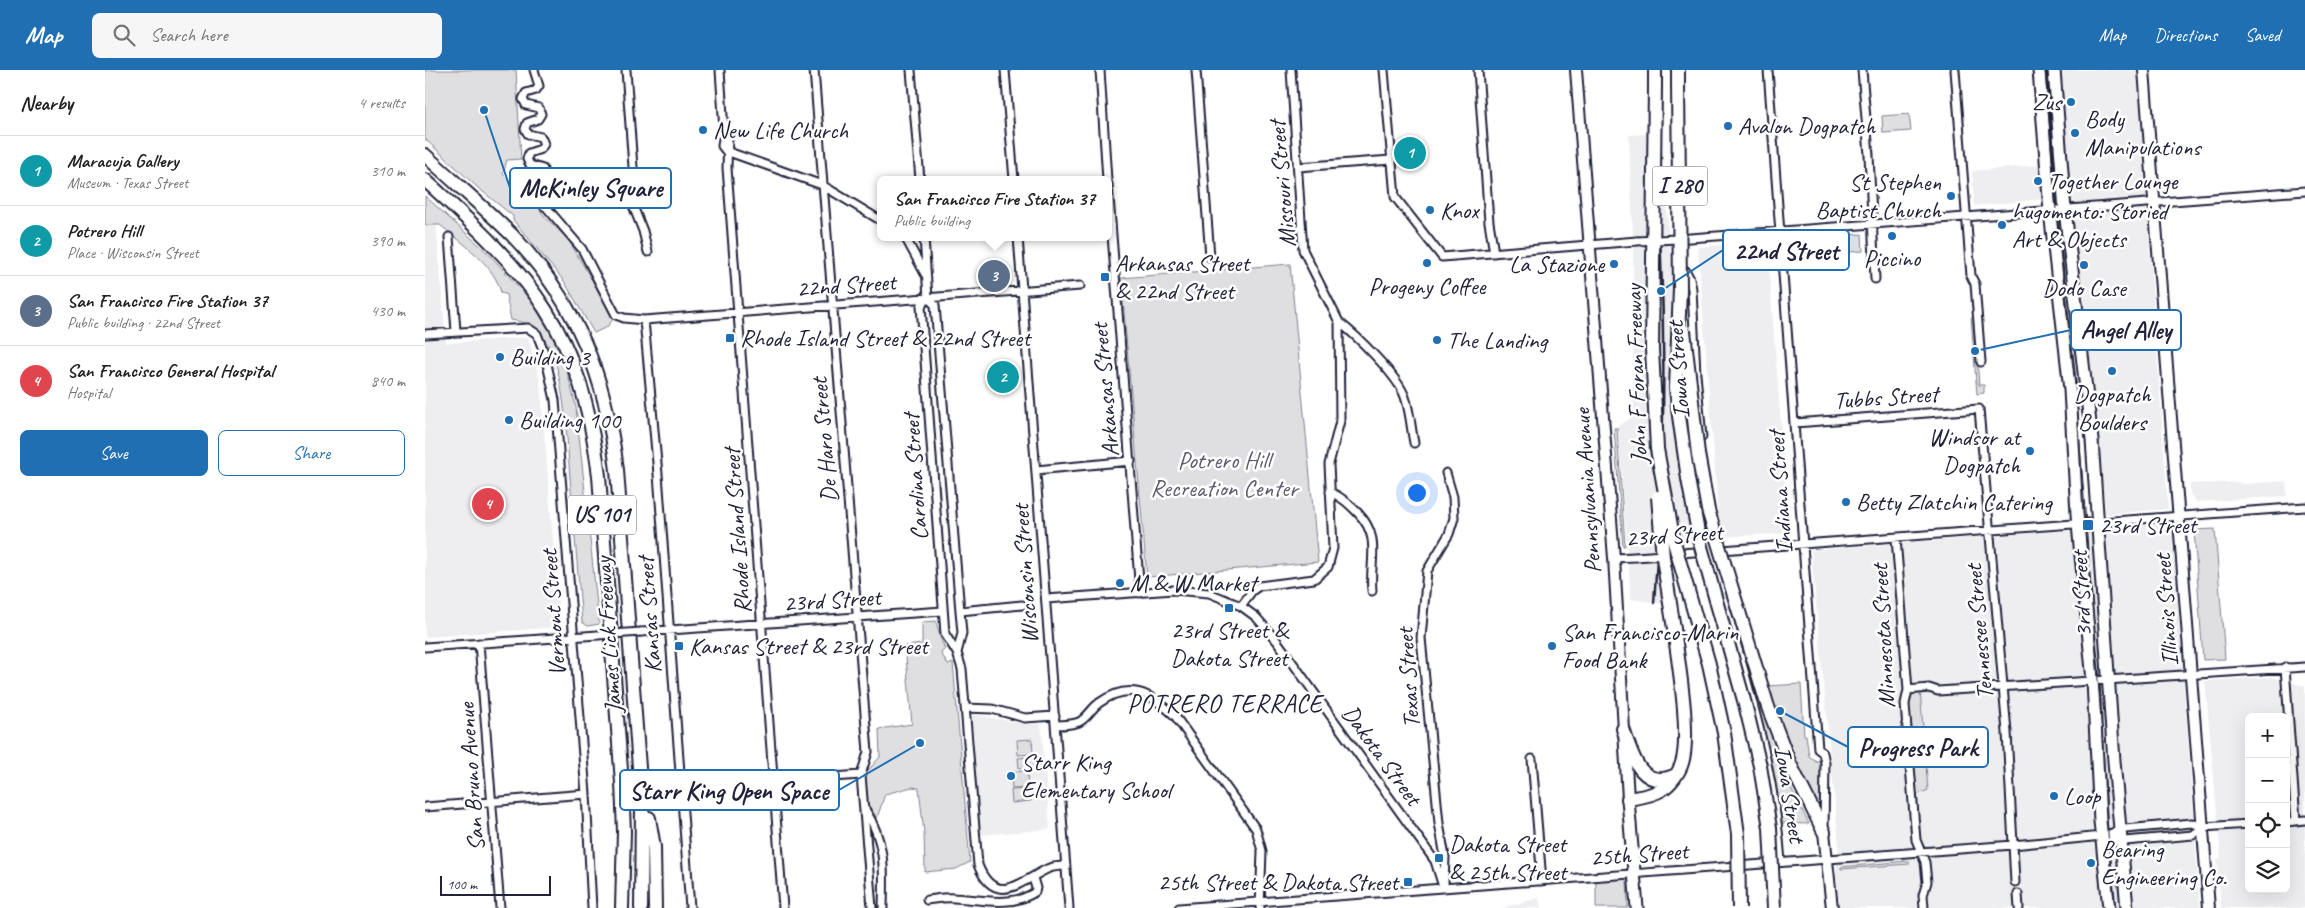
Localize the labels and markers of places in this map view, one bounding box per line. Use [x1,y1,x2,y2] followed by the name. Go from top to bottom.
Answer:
[2032,87,2064,117] place label: Zus
[2065,96,2077,108] marker: Zus
[2085,104,2202,162] place label: Body Manipulations
[1738,111,1876,141] place label: Avalon Dogpatch
[713,115,849,145] place label: New Life Church
[1722,120,1734,132] marker: Avalon Dogpatch
[697,124,709,136] marker: New Life Church
[2069,127,2081,139] marker: Body Manipulations
[1394,134,1426,172] pin: 1
[2048,166,2180,196] place label: Together Lounge
[1815,167,1942,225] place label: St Stephen Baptist Church
[510,168,671,208] callout: McKinley Square
[2032,175,2044,187] marker: Together Lounge
[1945,190,1957,202] marker: St Stephen Baptist Church
[1440,195,1480,225] place label: Knox
[2012,196,2171,254] place label: hugomento: Storied Art & Objects
[1424,204,1436,216] marker: Knox
[1996,219,2008,231] marker: hugomento: Storied Art & Objects
[1723,230,1849,270] callout: 22nd Street
[1886,230,1898,242] marker: Piccino
[1864,243,1922,273] place label: Piccino
[1115,248,1251,306] place label: Arkansas Street & 22nd Street
[1509,249,1606,279] place label: La Stazione
[978,257,1010,295] pin: 3
[1421,257,1433,269] marker: Progeny Coffee
[1608,258,1620,270] marker: La Stazione
[2078,259,2090,271] marker: Dodo Case
[1099,271,1111,283] marker: Arkansas Street & 22nd Street
[1369,271,1488,301] place label: Progeny Coffee
[2042,273,2128,303] place label: Dodo Case
[2071,310,2181,350] callout: Angel Alley
[740,323,1032,353] place label: Rhode Island Street & 22nd Street
[1447,325,1550,355] place label: The Landing
[724,332,736,344] marker: Rhode Island Street & 22nd Street
[1431,334,1443,346] marker: The Landing
[510,342,592,372] place label: Building 3
[494,351,506,363] marker: Building 3
[987,358,1019,396] pin: 2
[2106,365,2118,377] marker: Dogpatch Boulders
[2073,379,2152,437] place label: Dogpatch Boulders
[519,405,623,435] place label: Building 100
[503,414,515,426] marker: Building 100
[1928,422,2022,480] place label: Windsor at Dogpatch
[2024,445,2036,457] marker: Windsor at Dogpatch
[472,485,504,523] pin: 4
[1856,487,2053,517] place label: Betty Zlatchin Catering
[1840,496,1852,508] marker: Betty Zlatchin Catering
[2099,510,2198,540] place label: 23rd Street
[2081,518,2095,532] marker: 23rd Street
[1130,568,1259,598] place label: M & W Market
[1114,577,1126,589] marker: M & W Market
[1223,602,1235,614] marker: 23rd Street & Dakota Street
[1171,615,1290,673] place label: 23rd Street & Dakota Street
[1562,617,1739,675] place label: San Francisco-Marin Food Bank
[689,631,930,661] place label: Kansas Street & 23rd Street
[673,640,685,652] marker: Kansas Street & 23rd Street
[1546,640,1558,652] marker: San Francisco-Marin Food Bank
[1848,727,1988,767] callout: Progress Park
[1021,747,1175,805] place label: Starr King Elementary School
[620,770,839,810] callout: Starr King Open Space
[1005,770,1017,782] marker: Starr King Elementary School
[2064,781,2101,811] place label: Loop
[2048,790,2060,802] marker: Loop
[1449,829,1568,887] place label: Dakota Street & 25th Street
[2101,834,2227,892] place label: Bearing Engineering Co.
[1433,852,1445,864] marker: Dakota Street & 25th Street
[2085,857,2097,869] marker: Bearing Engineering Co.
[1158,867,1400,897] place label: 25th Street & Dakota Street
[1402,876,1414,888] marker: 25th Street & Dakota Street

